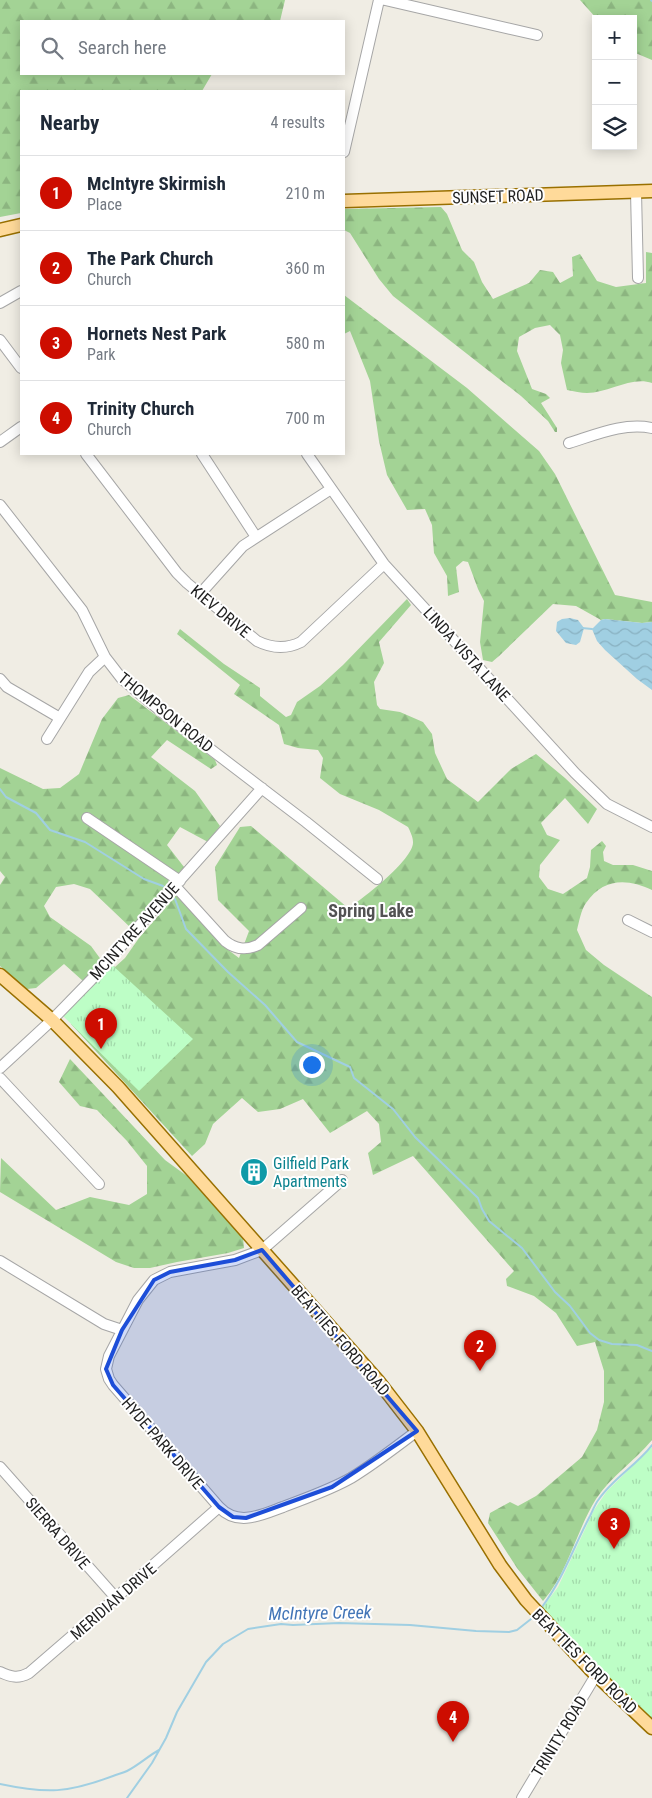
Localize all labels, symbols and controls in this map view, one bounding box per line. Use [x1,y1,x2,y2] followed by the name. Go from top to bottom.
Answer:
[592,15,637,150] map controls
[592,15,637,60] button: +
[20,20,345,75] search box
[38,34,66,62] icon: search
[78,36,166,59] text: Search here
[592,60,637,105] button: −
[592,105,637,150] button: layers
[40,111,99,135] text: Nearby
[270,113,325,132] text: 4 results
[87,172,226,195] text: McIntyre Skirmish
[52,184,60,203] text: 1
[286,184,325,203] text: 210 m
[452,185,544,208] street label: SUNSET ROAD
[87,195,122,214] text: Place
[87,247,213,270] text: The Park Church
[52,259,60,278] text: 2
[286,259,325,278] text: 360 m
[87,270,131,289] text: Church
[87,322,226,345] text: Hornets Nest Park
[52,334,60,353] text: 3
[286,334,325,353] text: 580 m
[87,345,116,364] text: Park
[87,397,194,420] text: Trinity Church
[52,409,60,428] text: 4
[286,409,325,428] text: 700 m
[87,420,131,439] text: Church
[187,581,254,642] street label: KIEV DRIVE
[419,603,514,705] street label: LINDA VISTA LANE
[114,668,217,756] street label: THOMPSON ROAD
[86,879,183,984] street label: MCINTYRE AVENUE
[328,900,414,921] district label: Spring Lake
[85,1008,117,1049] pin: 1
[299,1052,325,1078] your location
[273,1154,350,1191] place label: Gilfield Park Apartments
[239,1157,269,1187] building icon: Gilfield Park Apartments
[287,1281,394,1400] street label: BEATTIES FORD ROAD
[464,1330,496,1371] pin: 2
[118,1394,208,1493] street label: HYDE PARK DRIVE
[21,1494,94,1573] street label: SIERRA DRIVE
[598,1508,630,1549] pin: 3
[67,1559,160,1644] street label: MERIDIAN DRIVE
[268,1601,373,1624] water label: McIntyre Creek
[528,1605,641,1718] street label: BEATTIES FORD ROAD
[528,1692,591,1780] street label: TRINITY ROAD
[437,1701,469,1742] pin: 4

